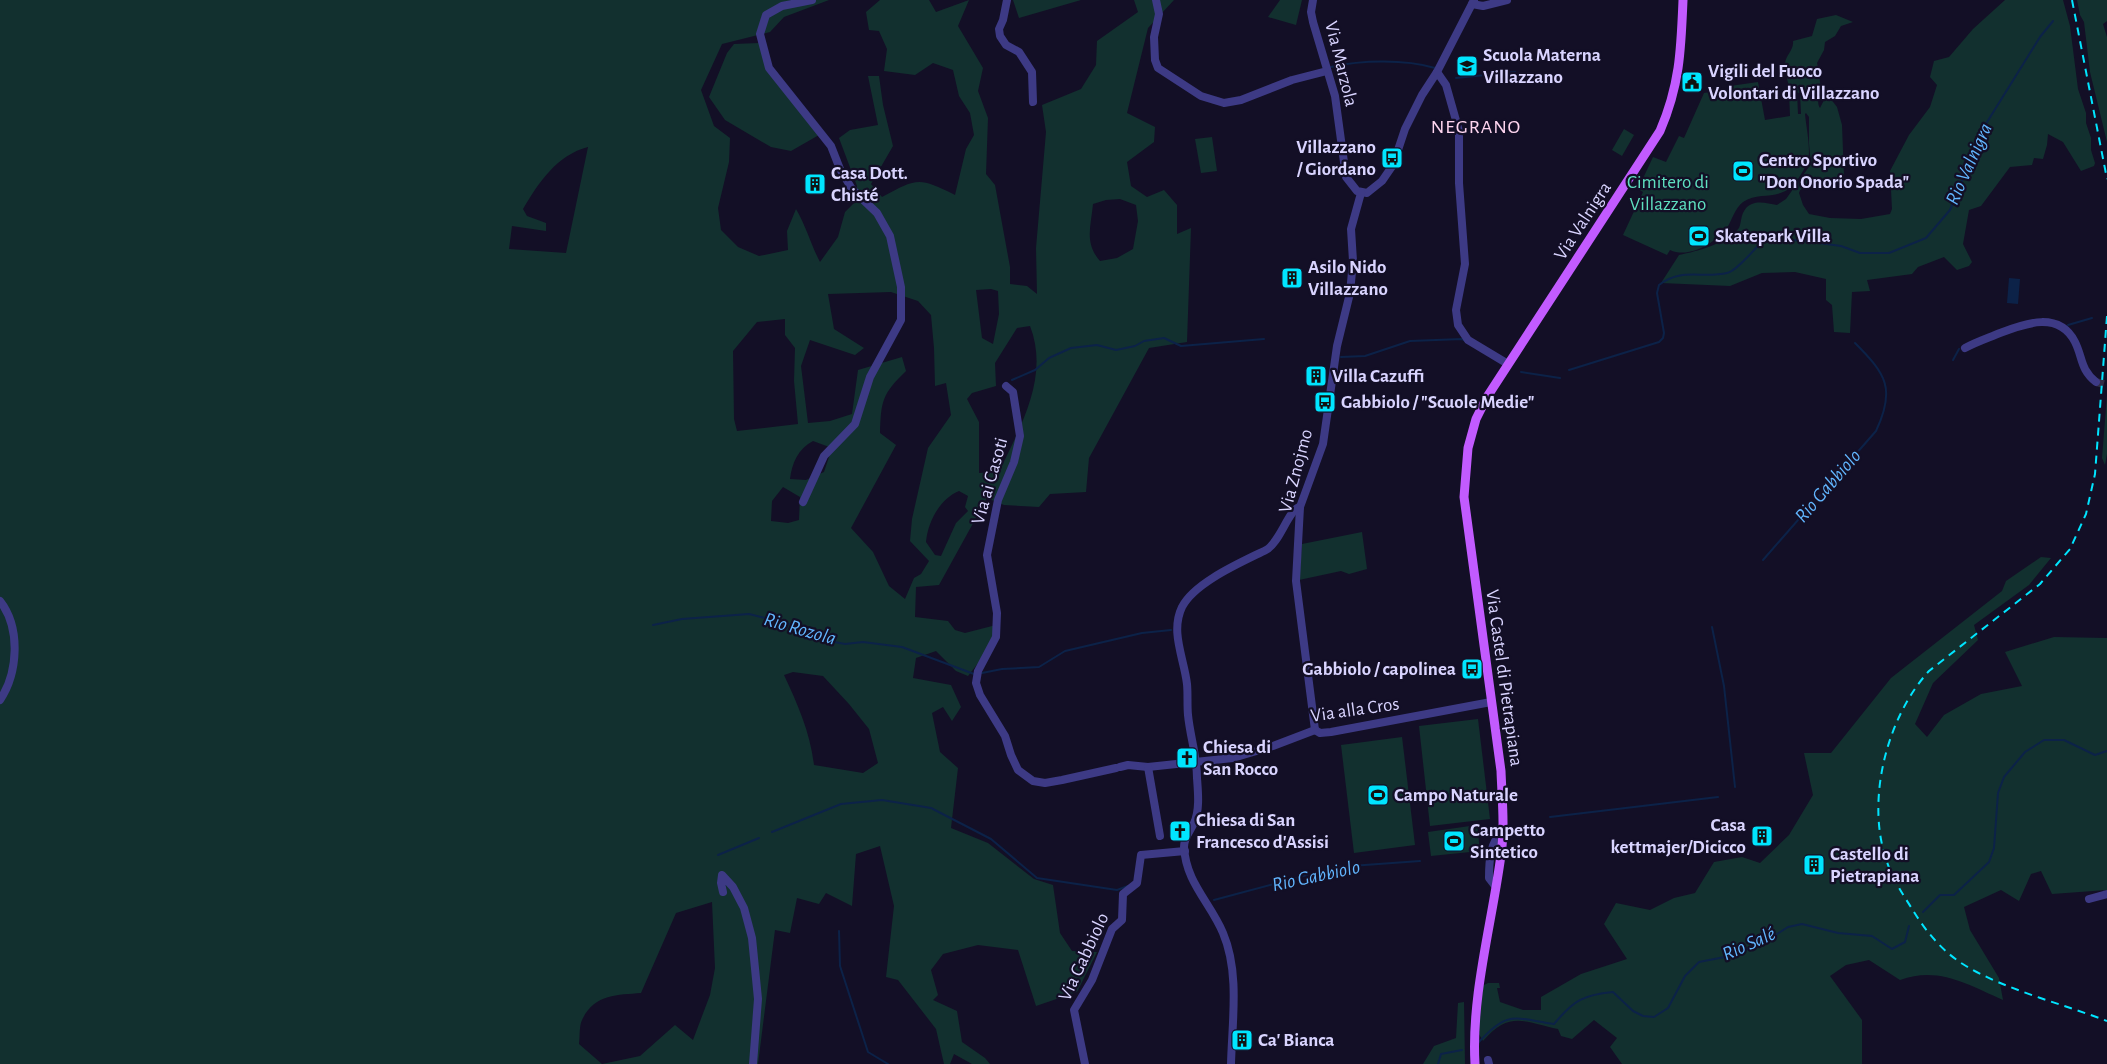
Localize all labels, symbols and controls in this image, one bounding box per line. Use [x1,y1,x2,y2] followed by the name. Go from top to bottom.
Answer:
[1321,19,1361,109] street label: Via Marzola
[1483,46,1601,87] place label: Scuola Materna Villazzano
[1455,54,1479,78] school or university icon: Scuola Materna Villazzano
[1708,62,1880,103] place label: Vigili del Fuoco Volontari di Villazzano
[1680,70,1704,94] public building icon: Vigili del Fuoco Volontari di Villazzano
[1431,117,1521,137] district label: NEGRANO
[1942,120,1996,208] water label: Rio Valnigra
[1296,138,1376,179] place label: Villazzano / Giordano
[1380,146,1404,170] bus stop icon: Villazzano / Giordano
[1759,151,1909,192] place label: Centro Sportivo "Don Onorio Spada"
[1731,159,1755,183] sports icon: Centro Sportivo "Don Onorio Spada"
[831,164,908,205] place label: Casa Dott. Chisté
[803,172,827,196] building icon: Casa Dott. Chisté
[1627,173,1709,214] park label: Cimitero di Villazzano
[1551,178,1615,263] street label: Via Valnigra
[1687,224,1711,248] sports icon: Skatepark Villa
[1715,227,1831,246] place label: Skatepark Villa
[1308,258,1388,299] place label: Asilo Nido Villazzano
[1280,266,1304,290] building icon: Asilo Nido Villazzano
[1304,364,1328,388] building icon: Villa Cazuffi
[1332,367,1424,386] place label: Villa Cazuffi
[1313,390,1337,414] bus stop icon: Gabbiolo / "Scuole Medie"
[1341,393,1535,412] place label: Gabbiolo / "Scuole Medie"
[1276,427,1316,515] street label: Via Znojmo
[969,435,1011,527] street label: Via ai Casoti
[1791,446,1865,526] water label: Rio Gabbiolo
[1482,588,1526,768] street label: Via Castel di Pietrapiana
[762,609,838,649] water label: Rio Rozola
[1460,657,1484,681] bus stop icon: Gabbiolo / capolinea
[1302,660,1456,679] place label: Gabbiolo / capolinea
[1309,694,1401,726] street label: Via alla Cros
[1203,738,1278,779] place label: Chiesa di San Rocco
[1175,746,1199,770] church icon: Chiesa di San Rocco
[1366,783,1390,807] sports icon: Campo Naturale
[1394,786,1518,805] place label: Campo Naturale
[1196,811,1329,852] place label: Chiesa di San Francesco d'Assisi
[1611,816,1746,857] place label: Casa kettmajer/Dicicco
[1168,819,1192,843] church icon: Chiesa di San Francesco d'Assisi
[1470,821,1545,862] place label: Campetto Sintetico
[1750,824,1774,848] building icon: Casa kettmajer/Dicicco
[1442,829,1466,853] sports icon: Campetto Sintetico
[1830,845,1919,886] place label: Castello di Pietrapiana
[1802,853,1826,877] building icon: Castello di Pietrapiana
[1270,857,1362,895] water label: Rio Gabbiolo
[1055,910,1113,1004] street label: Via Gabbiolo
[1719,923,1779,965] water label: Rio Salé
[1230,1028,1254,1052] building icon: Ca' Bianca
[1258,1031,1335,1050] place label: Ca' Bianca

